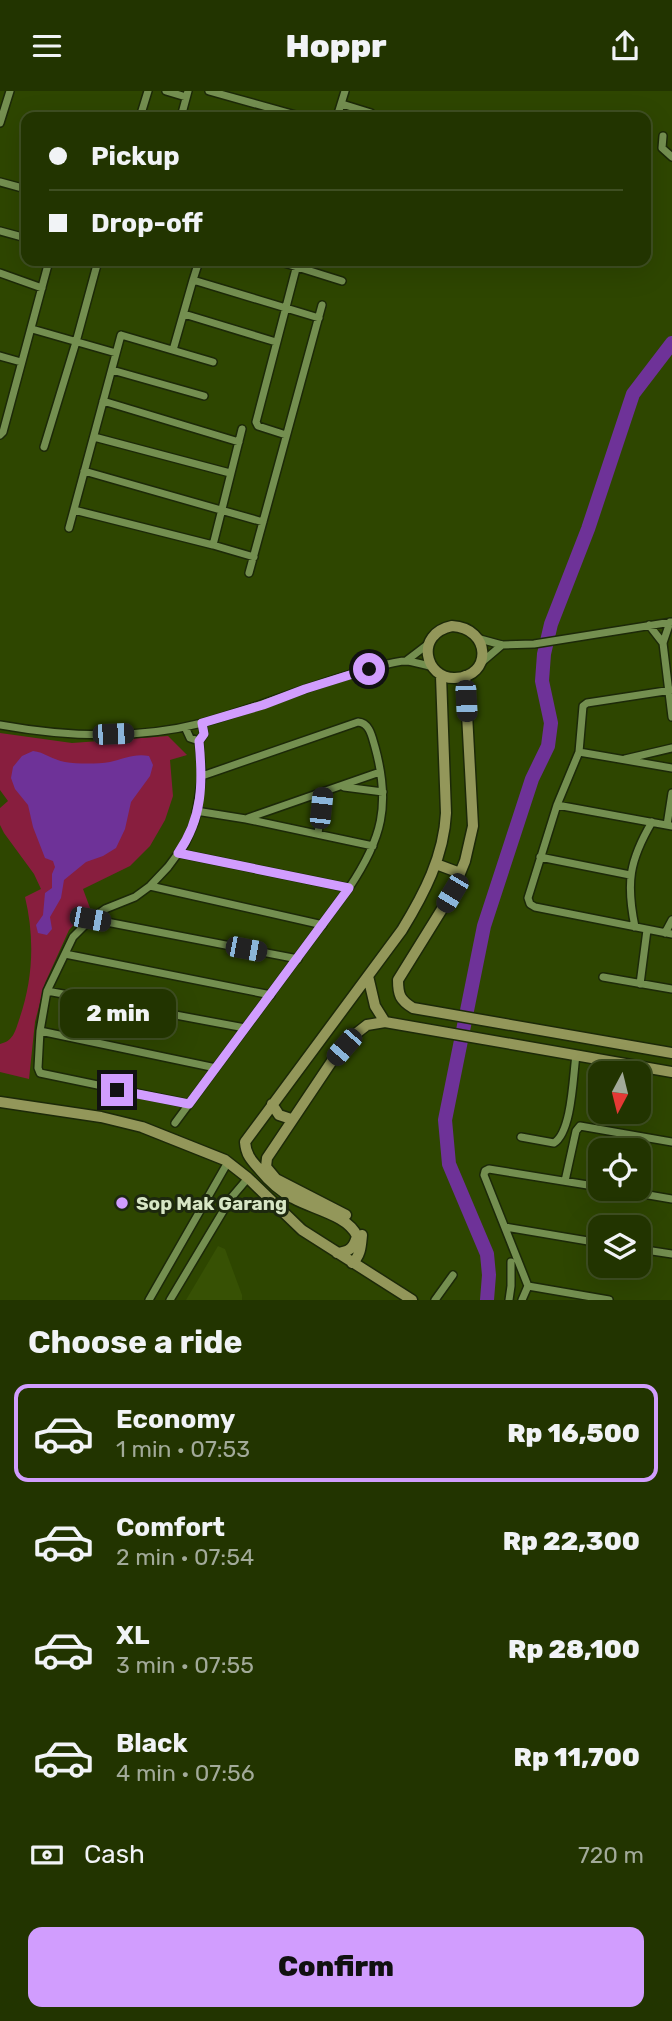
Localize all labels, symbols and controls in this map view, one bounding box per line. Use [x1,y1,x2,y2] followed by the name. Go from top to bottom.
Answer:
[28,27,66,65] icon: menu
[285,27,387,65] text: Hoppr
[606,27,644,65] icon: share
[91,141,180,172] text: Pickup
[91,208,203,239] text: Drop-off
[353,653,385,685] route start
[455,679,478,723] car
[92,723,135,745] car
[309,786,334,830] car
[433,870,472,916] car
[68,905,113,933] car
[224,935,269,963] car
[59,989,175,1037] callout: 2 min
[86,999,150,1027] text: 2 min
[323,1024,366,1070] car
[588,1061,651,1123] north arrow
[588,1061,651,1278] map controls
[101,1074,133,1106] route end
[588,1138,651,1201] button: locate
[136,1192,287,1215] place label: Sop Mak Garang
[114,1195,130,1211] marker: Sop Mak Garang
[588,1215,651,1278] button: layers
[28,1323,242,1361] text: Choose a ride
[32,1402,95,1465] icon: car
[116,1404,235,1435] text: Economy
[507,1418,640,1449] text: Rp 16,500
[116,1435,250,1463] text: 1 min · 07:53
[32,1510,95,1573] icon: car
[116,1512,225,1543] text: Comfort
[503,1526,640,1557] text: Rp 22,300
[116,1543,254,1571] text: 2 min · 07:54
[32,1618,95,1681] icon: car
[116,1620,149,1651] text: XL
[508,1634,640,1665] text: Rp 28,100
[116,1651,254,1679] text: 3 min · 07:55
[32,1726,95,1789] icon: car
[116,1728,188,1759] text: Black
[514,1742,640,1773] text: Rp 11,700
[116,1759,255,1787] text: 4 min · 07:56
[28,1836,66,1874] icon: cash
[84,1839,145,1870] text: Cash
[578,1841,644,1869] text: 720 m
[28,1927,644,2007] button: Confirm

